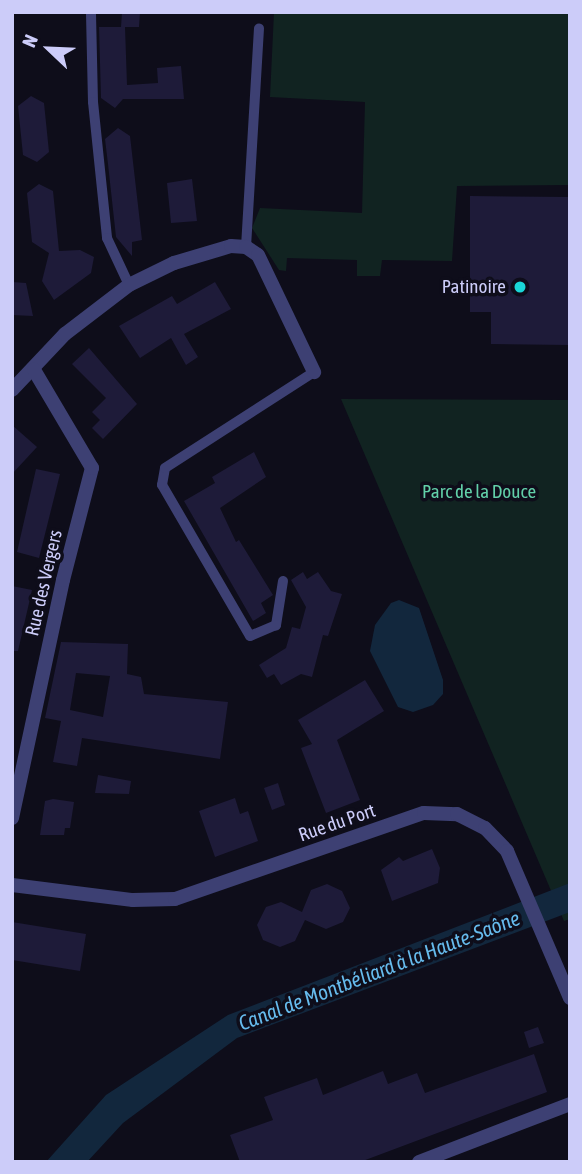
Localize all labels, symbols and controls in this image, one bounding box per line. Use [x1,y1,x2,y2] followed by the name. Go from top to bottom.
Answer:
[14,14,84,84] north arrow
[17,31,42,50] text: N
[442,276,506,298] place label: Patinoire
[512,279,528,295] marker: Patinoire
[422,481,536,503] park label: Parc de la Douce
[21,528,67,638] street label: Rue des Vergers
[296,799,378,847] street label: Rue du Port
[235,905,523,1035] water label: Canal de Montbéliard à la Haute-Saône

